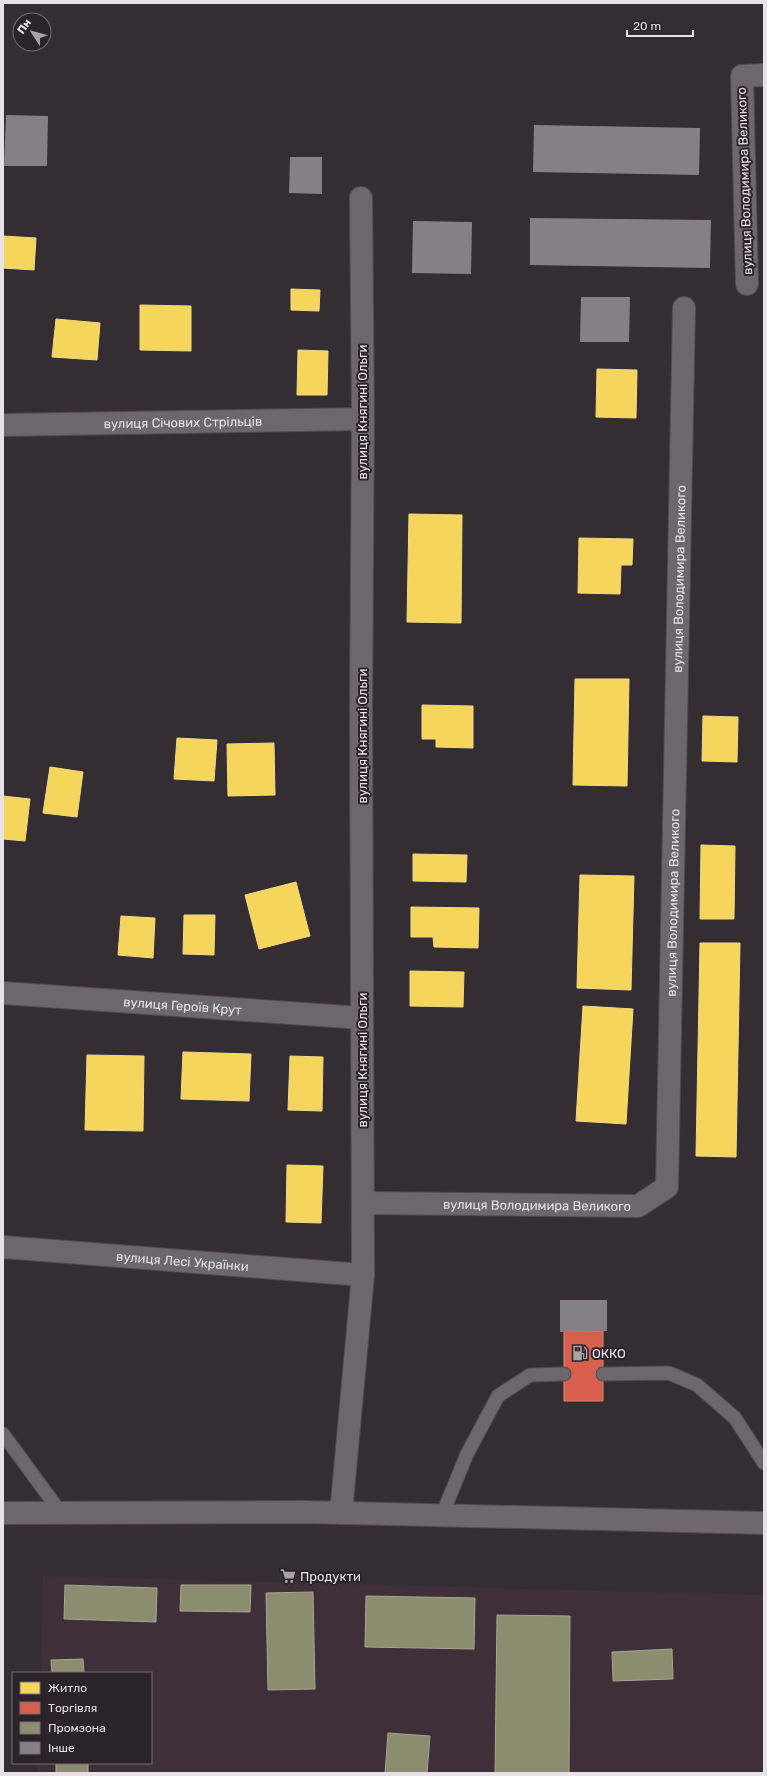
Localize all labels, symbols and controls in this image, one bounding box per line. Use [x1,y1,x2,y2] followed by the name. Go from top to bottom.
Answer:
[12,12,52,52] north arrow
[627,12,693,38] scale bar
[15,16,34,36] text: Пн
[633,19,661,33] text: 20 m
[734,87,755,275] street label: вулиця Володимира Великого
[355,344,370,480] street label: вулиця Княгині Ольги
[104,414,262,431] street label: вулиця Січових Стрільців
[670,485,689,673] street label: вулиця Володимира Великого
[355,668,370,804] street label: вулиця Княгині Ольги
[664,809,682,997] street label: вулиця Володимира Великого
[355,992,370,1128] street label: вулиця Княгині Ольги
[123,994,243,1018] street label: вулиця Героїв Крут
[443,1197,631,1214] street label: вулиця Володимира Великого
[116,1249,249,1274] street label: вулиця Лесі Українки
[571,1344,589,1362] fuel station icon: ОККО
[592,1346,626,1361] place label: ОККО
[279,1567,297,1585] supermarket icon: Продукти
[300,1569,361,1584] place label: Продукти
[12,1672,152,1764] legend
[48,1681,87,1695] text: Житло
[48,1701,97,1715] text: Торгівля
[48,1721,106,1735] text: Промзона
[48,1741,75,1755] text: Інше

